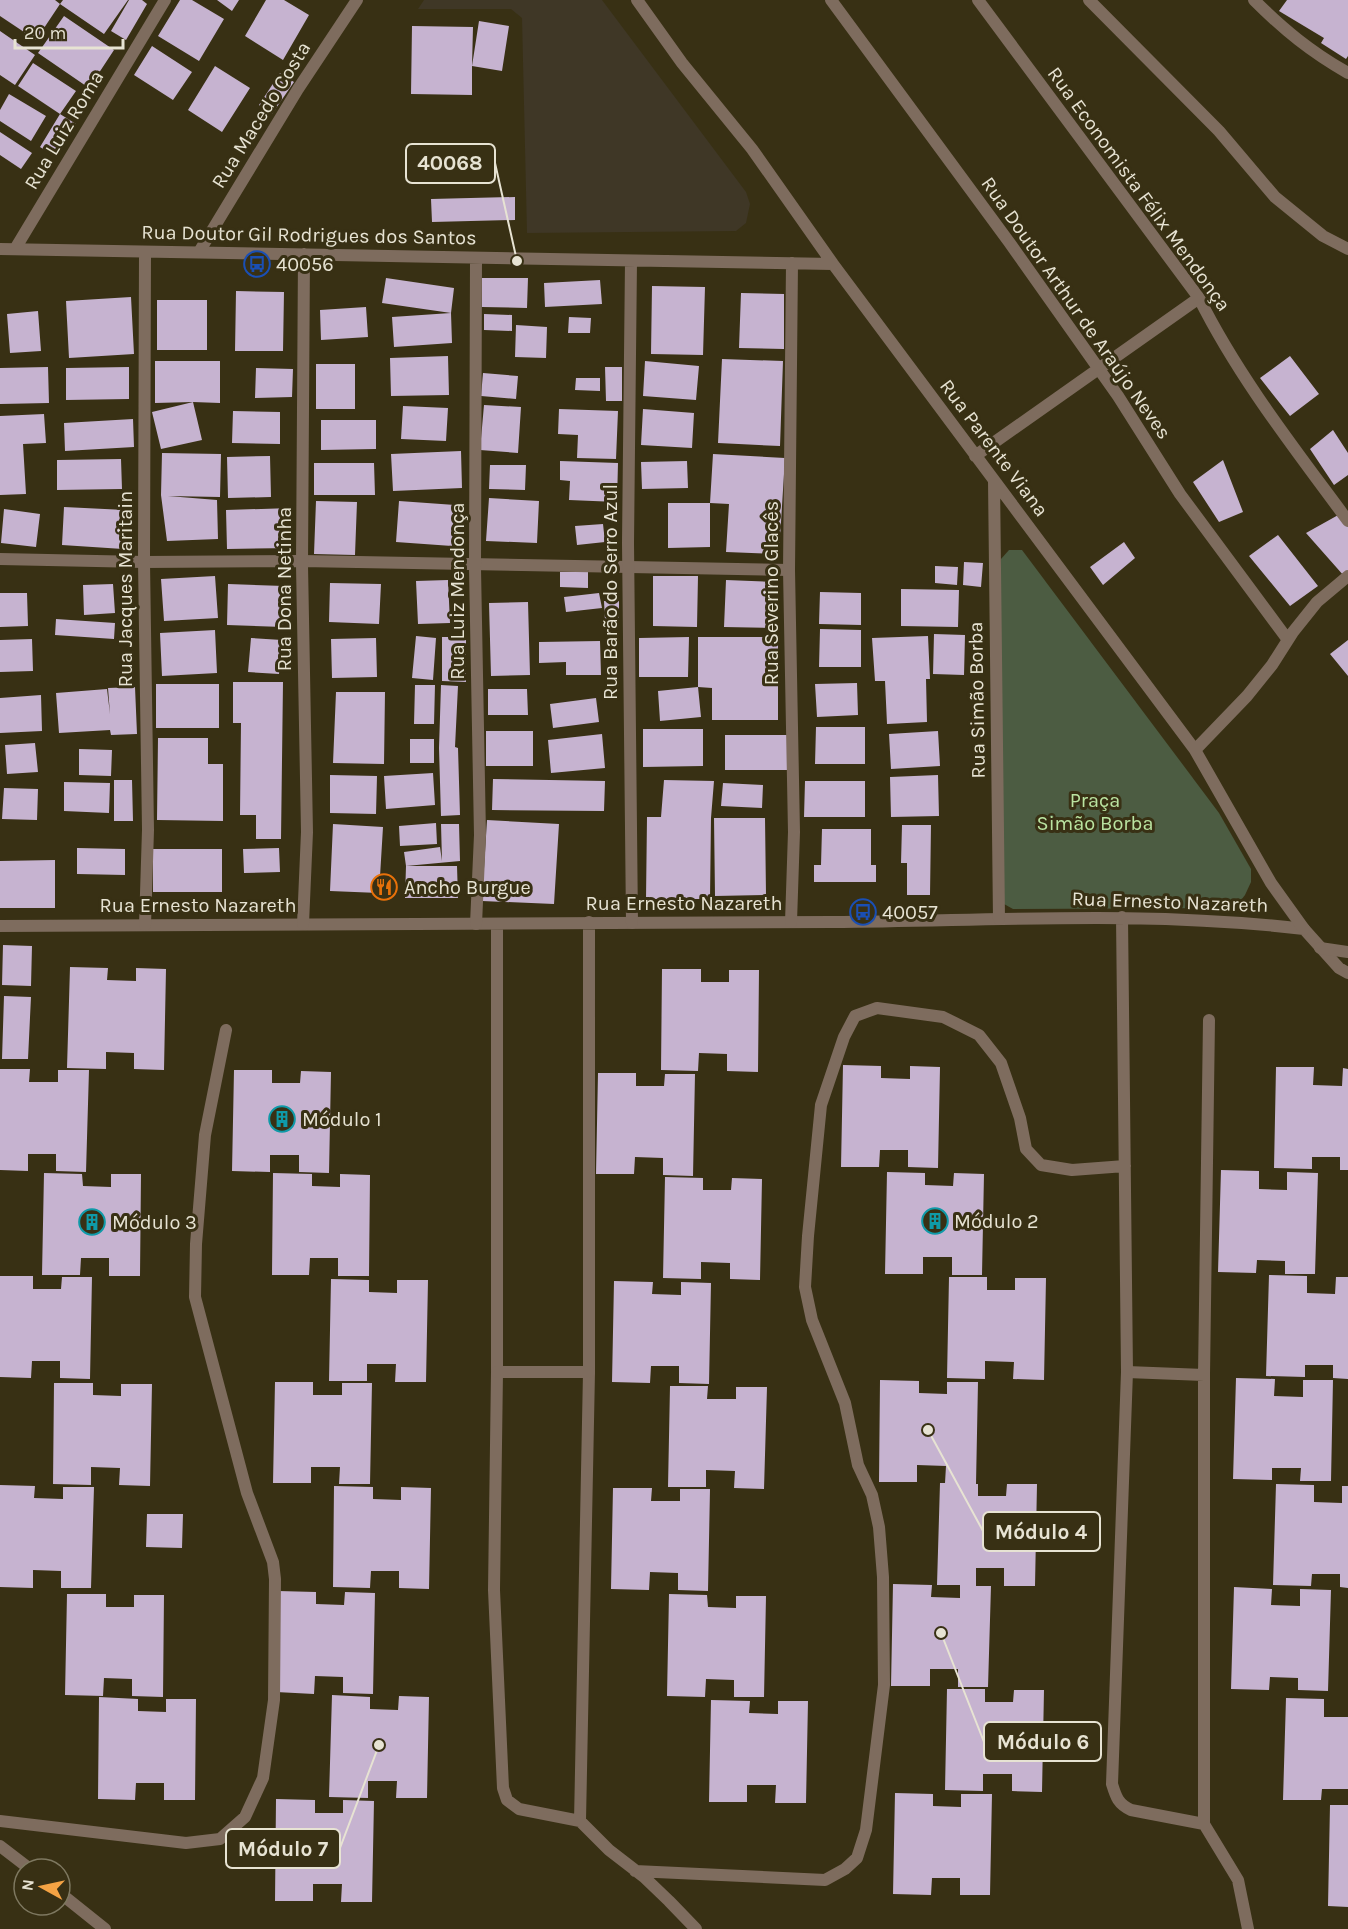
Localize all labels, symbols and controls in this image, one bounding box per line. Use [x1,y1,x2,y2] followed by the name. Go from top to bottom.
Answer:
[15,12,123,50] scale bar
[24,22,66,44] text: 20 m
[207,37,315,193] street label: Rua Macedo Costa
[1043,62,1235,316] street label: Rua Economista Félix Mendonça
[19,66,109,194] street label: Rua Luiz Roma
[406,144,495,183] callout: 40068
[417,151,483,175] text: 40068
[976,173,1176,443] street label: Rua Doutor Arthur de Araújo Neves
[141,221,477,249] street label: Rua Doutor Gil Rodrigues dos Santos
[242,249,272,279] bus stop icon: 40056
[276,253,334,276] place label: 40056
[935,375,1053,521] street label: Rua Parente Viana
[599,484,622,700] street label: Rua Barão do Serro Azul
[114,491,137,687] street label: Rua Jacques Maritain
[760,501,783,685] street label: Rua Severino Glacês
[446,502,469,680] street label: Rua Luiz Mendonça
[273,507,296,671] street label: Rua Dona Netinha
[964,621,990,779] street label: Rua Simão Borba
[1037,789,1153,835] park label: Praça Simão Borba
[369,872,399,902] restaurant icon: Ancho Burgue
[404,876,531,899] place label: Ancho Burgue
[1071,887,1269,917] street label: Rua Ernesto Nazareth
[586,892,782,915] street label: Rua Ernesto Nazareth
[100,894,296,917] street label: Rua Ernesto Nazareth
[848,897,878,927] bus stop icon: 40057
[882,901,938,924] place label: 40057
[267,1104,297,1134] building icon: Módulo 1
[302,1108,382,1131] place label: Módulo 1
[920,1206,950,1236] building icon: Módulo 2
[77,1207,107,1237] building icon: Módulo 3
[954,1210,1039,1233] place label: Módulo 2
[112,1211,197,1234] place label: Módulo 3
[983,1512,1100,1551] callout: Módulo 4
[995,1520,1088,1544] text: Módulo 4
[984,1722,1101,1761] callout: Módulo 6
[997,1730,1089,1754] text: Módulo 6
[226,1829,340,1868] callout: Módulo 7
[238,1837,329,1861] text: Módulo 7
[12,1857,72,1917] north arrow
[17,1878,38,1892] text: N

